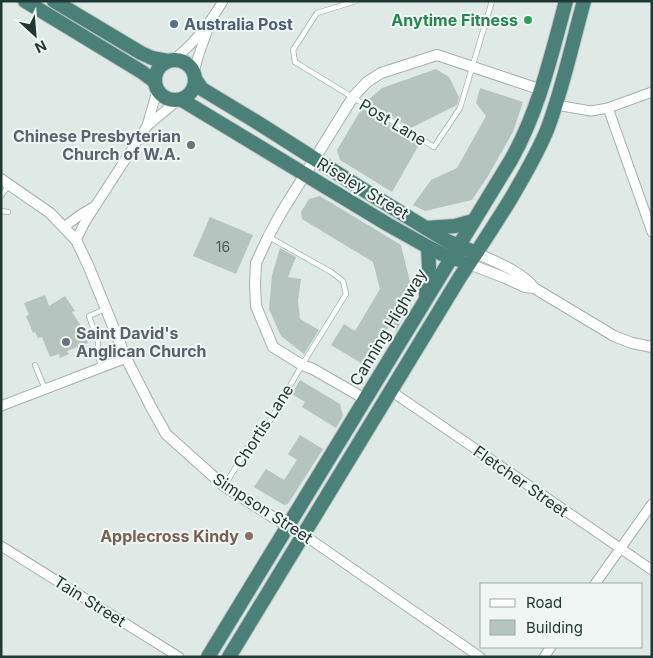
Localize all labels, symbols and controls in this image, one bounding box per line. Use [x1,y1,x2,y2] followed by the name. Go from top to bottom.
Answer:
[10,10,60,60] north arrow
[391,10,518,30] place label: Anytime Fitness
[184,14,293,34] place label: Australia Post
[522,14,534,26] marker: Anytime Fitness
[168,18,180,30] marker: Australia Post
[32,37,49,57] text: N
[356,94,430,150] street label: Post Lane
[13,126,181,164] place label: Chinese Presbyterian Church of W.A.
[185,139,197,151] marker: Chinese Presbyterian Church of W.A.
[313,153,413,223] street label: Riseley Street
[216,238,230,255] house number: 16
[345,265,431,389] street label: Canning Highway
[76,323,207,361] place label: Saint David's Anglican Church
[60,336,72,348] marker: Saint David's Anglican Church
[229,380,297,472] street label: Chortis Lane
[470,441,572,521] street label: Fletcher Street
[209,468,317,548] street label: Simpson Street
[100,526,239,546] place label: Applecross Kindy
[243,530,255,542] marker: Applecross Kindy
[50,571,130,631] street label: Tain Street
[480,583,643,648] legend
[526,593,562,612] text: Road
[526,618,583,637] text: Building

